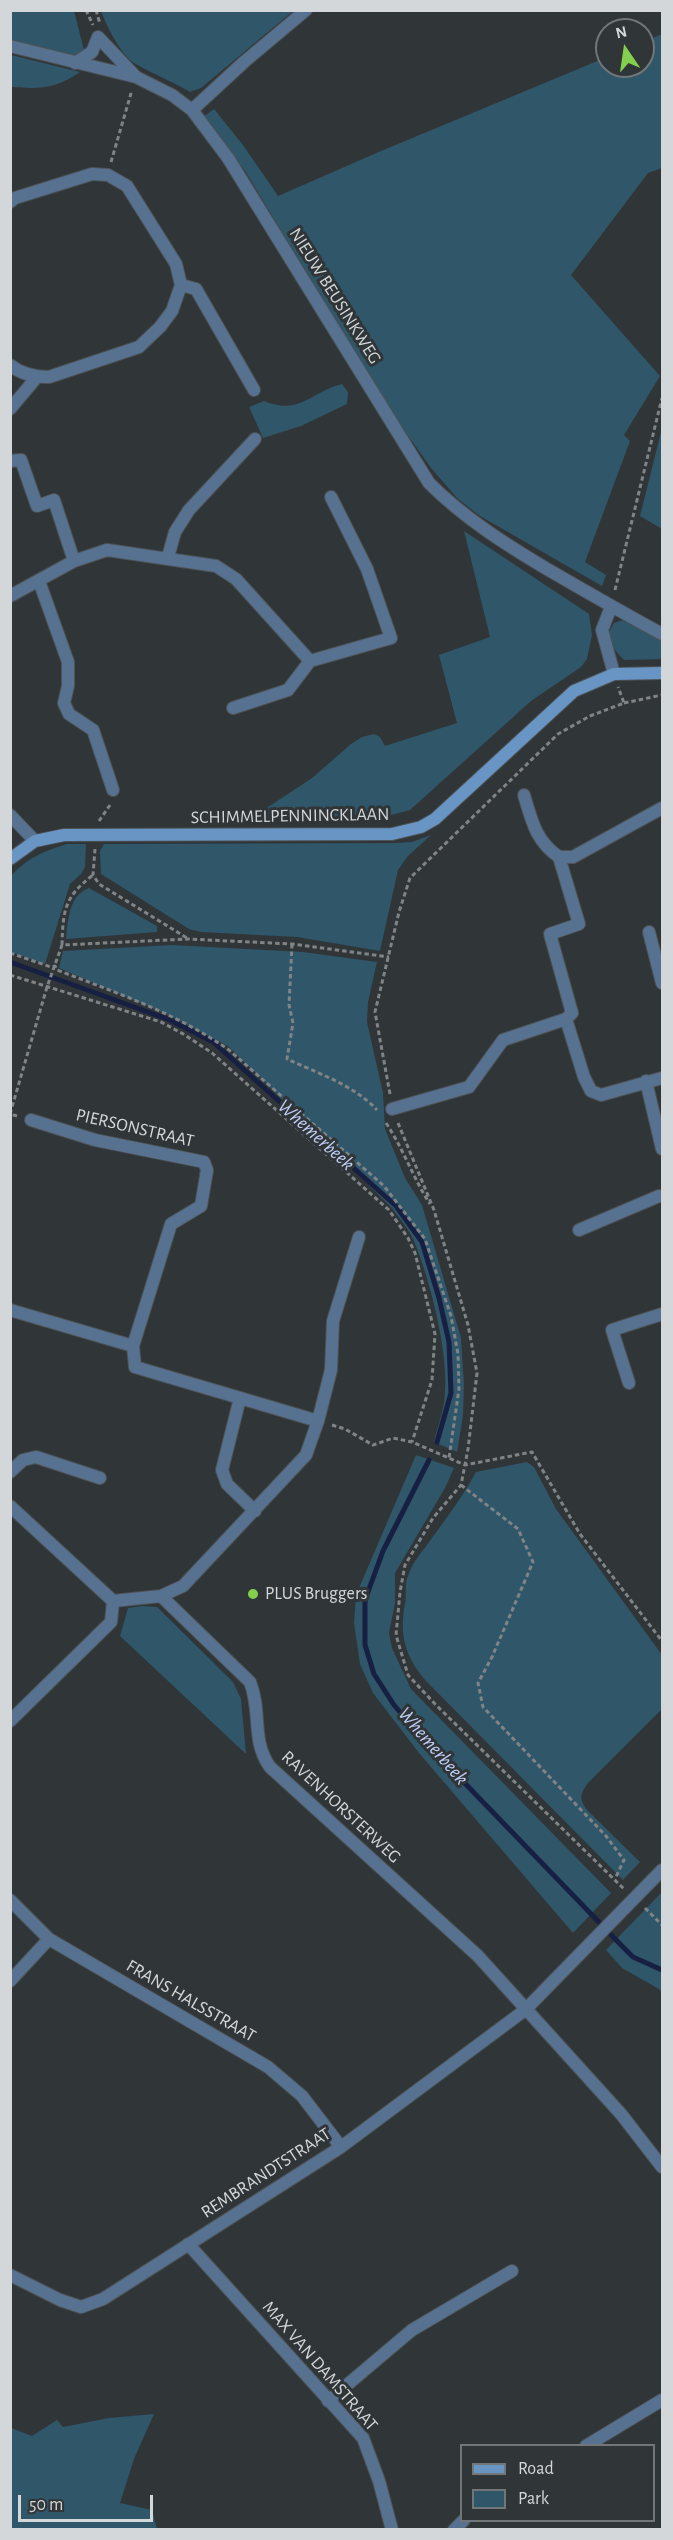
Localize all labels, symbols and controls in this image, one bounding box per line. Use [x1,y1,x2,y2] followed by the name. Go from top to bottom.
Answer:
[595,18,655,78] north arrow
[614,23,629,41] text: N
[284,224,386,368] street label: NIEUW BEUSINKWEG
[190,803,390,829] street label: SCHIMMELPENNINCKLAAN
[273,1094,359,1176] water label: Whemerbeek
[74,1104,196,1152] street label: PIERSONSTRAAT
[265,1583,367,1605] place label: PLUS Bruggers
[246,1587,260,1601] marker: PLUS Bruggers
[393,1702,473,1790] water label: Whemerbeek
[277,1746,405,1868] street label: RAVENHORSTERWEG
[122,1955,260,2047] street label: FRANS HALSSTRAAT
[197,2123,335,2223] street label: REMBRANDTSTRAAT
[258,2297,382,2435] street label: MAX VAN DAMSTRAAT
[460,2444,655,2522] legend
[518,2460,554,2478] text: Road
[21,2483,156,2521] scale bar
[518,2490,549,2508] text: Park
[29,2496,63,2514] text: 50 m

